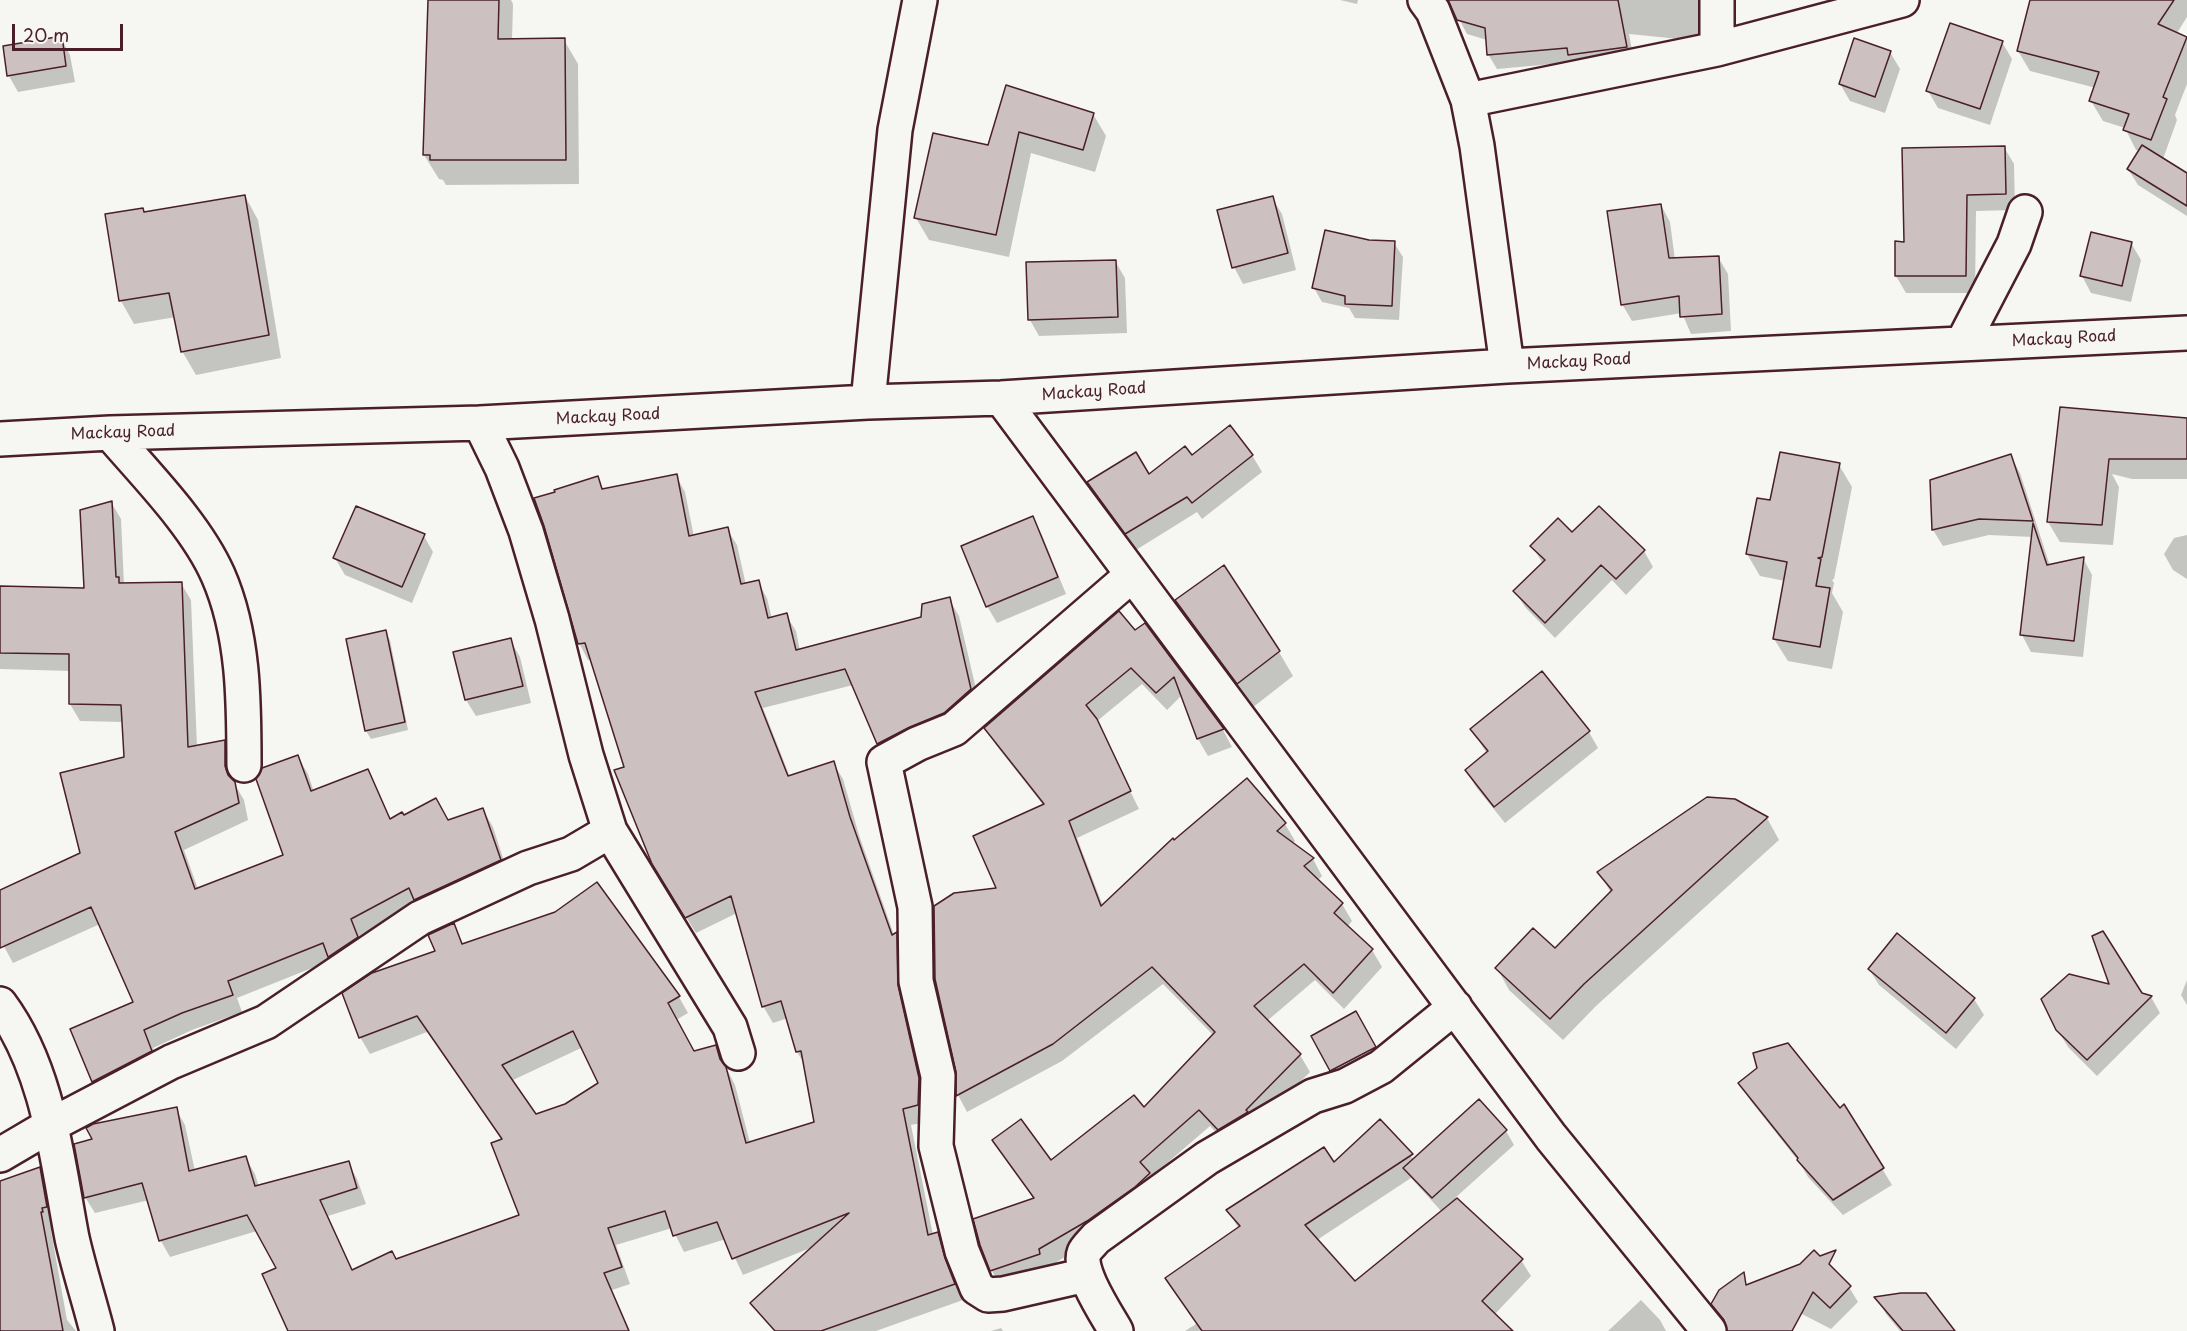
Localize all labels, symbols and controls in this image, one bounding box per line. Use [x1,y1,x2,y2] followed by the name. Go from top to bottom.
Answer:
[15,12,126,50] scale bar
[23,21,69,48] text: 20 m
[2011,327,2117,351] street label: Mackay Road
[1526,350,1632,374] street label: Mackay Road
[1041,379,1147,405] street label: Mackay Road
[555,405,661,429] street label: Mackay Road
[70,422,176,444] street label: Mackay Road

